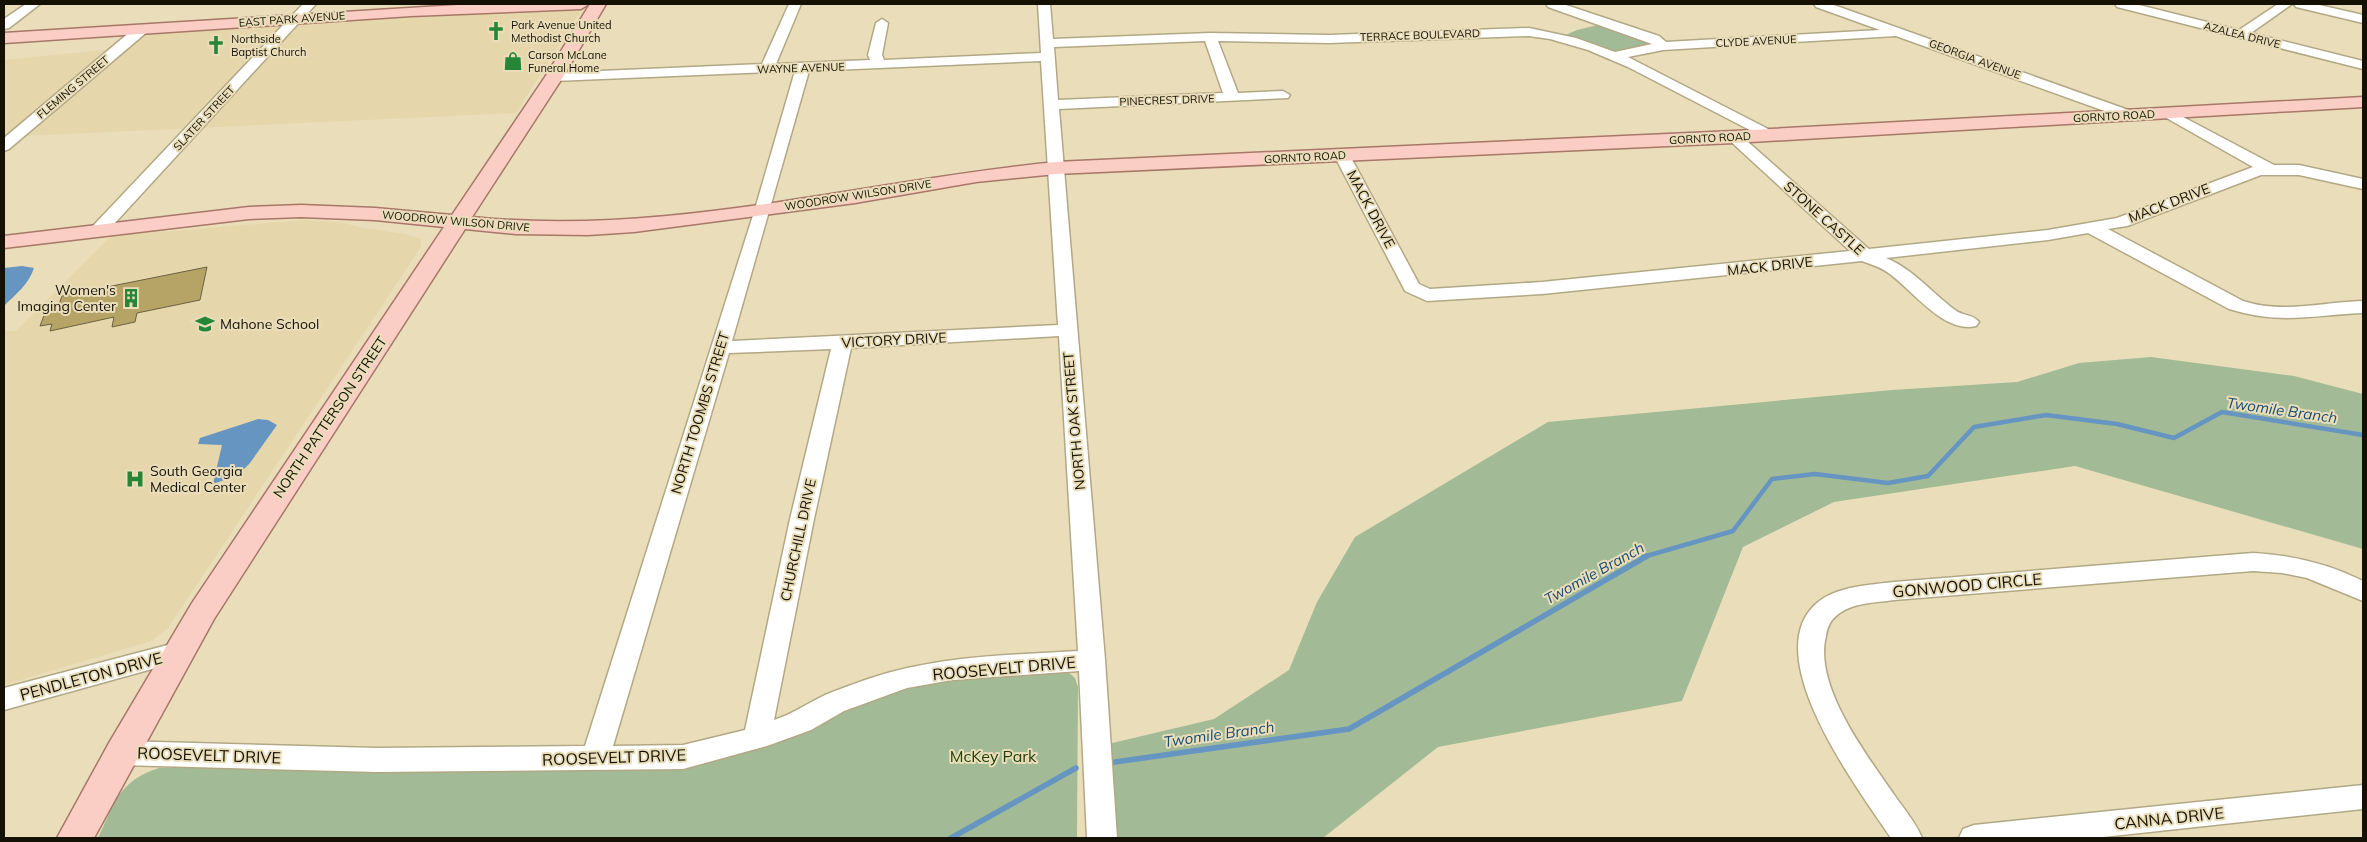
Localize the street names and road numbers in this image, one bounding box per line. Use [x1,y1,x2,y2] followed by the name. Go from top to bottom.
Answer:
[238,8,346,30] street label: EAST PARK AVENUE
[2202,19,2282,51] street label: AZALEA DRIVE
[1360,26,1480,44] street label: TERRACE BOULEVARD
[1715,32,1797,50] street label: CLYDE AVENUE
[1927,36,2023,82] street label: GEORGIA AVENUE
[34,52,112,121] street label: FLEMING STREET
[757,59,845,77] street label: WAYNE AVENUE
[170,82,238,153] street label: SLATER STREET
[1119,91,1215,109] street label: PINECREST DRIVE
[2073,107,2155,125] street label: GORNTO ROAD
[1669,129,1751,147] street label: GORNTO ROAD
[1264,148,1346,166] street label: GORNTO ROAD
[1343,167,1399,251] street label: MACK DRIVE
[784,176,932,214] street label: WOODROW WILSON DRIVE
[1780,177,1868,259] street label: STONE CASTLE
[2126,179,2212,227] street label: MACK DRIVE
[381,208,531,234] street label: WOODROW WILSON DRIVE
[1726,253,1814,279] street label: MACK DRIVE
[841,328,947,352] street label: VICTORY DRIVE
[667,329,733,496] street label: NORTH TOOMBS STREET
[269,332,391,501] street label: NORTH PATTERSON STREET
[1059,351,1089,491] street label: NORTH OAK STREET
[776,477,820,603] street label: CHURCHILL DRIVE
[1892,569,2042,601] street label: GONWOOD CIRCLE
[17,647,165,705] street label: PENDLETON DRIVE
[931,652,1077,684] street label: ROOSEVELT DRIVE
[137,742,281,768] street label: ROOSEVELT DRIVE
[542,744,686,770] street label: ROOSEVELT DRIVE
[2113,802,2225,834] street label: CANNA DRIVE

